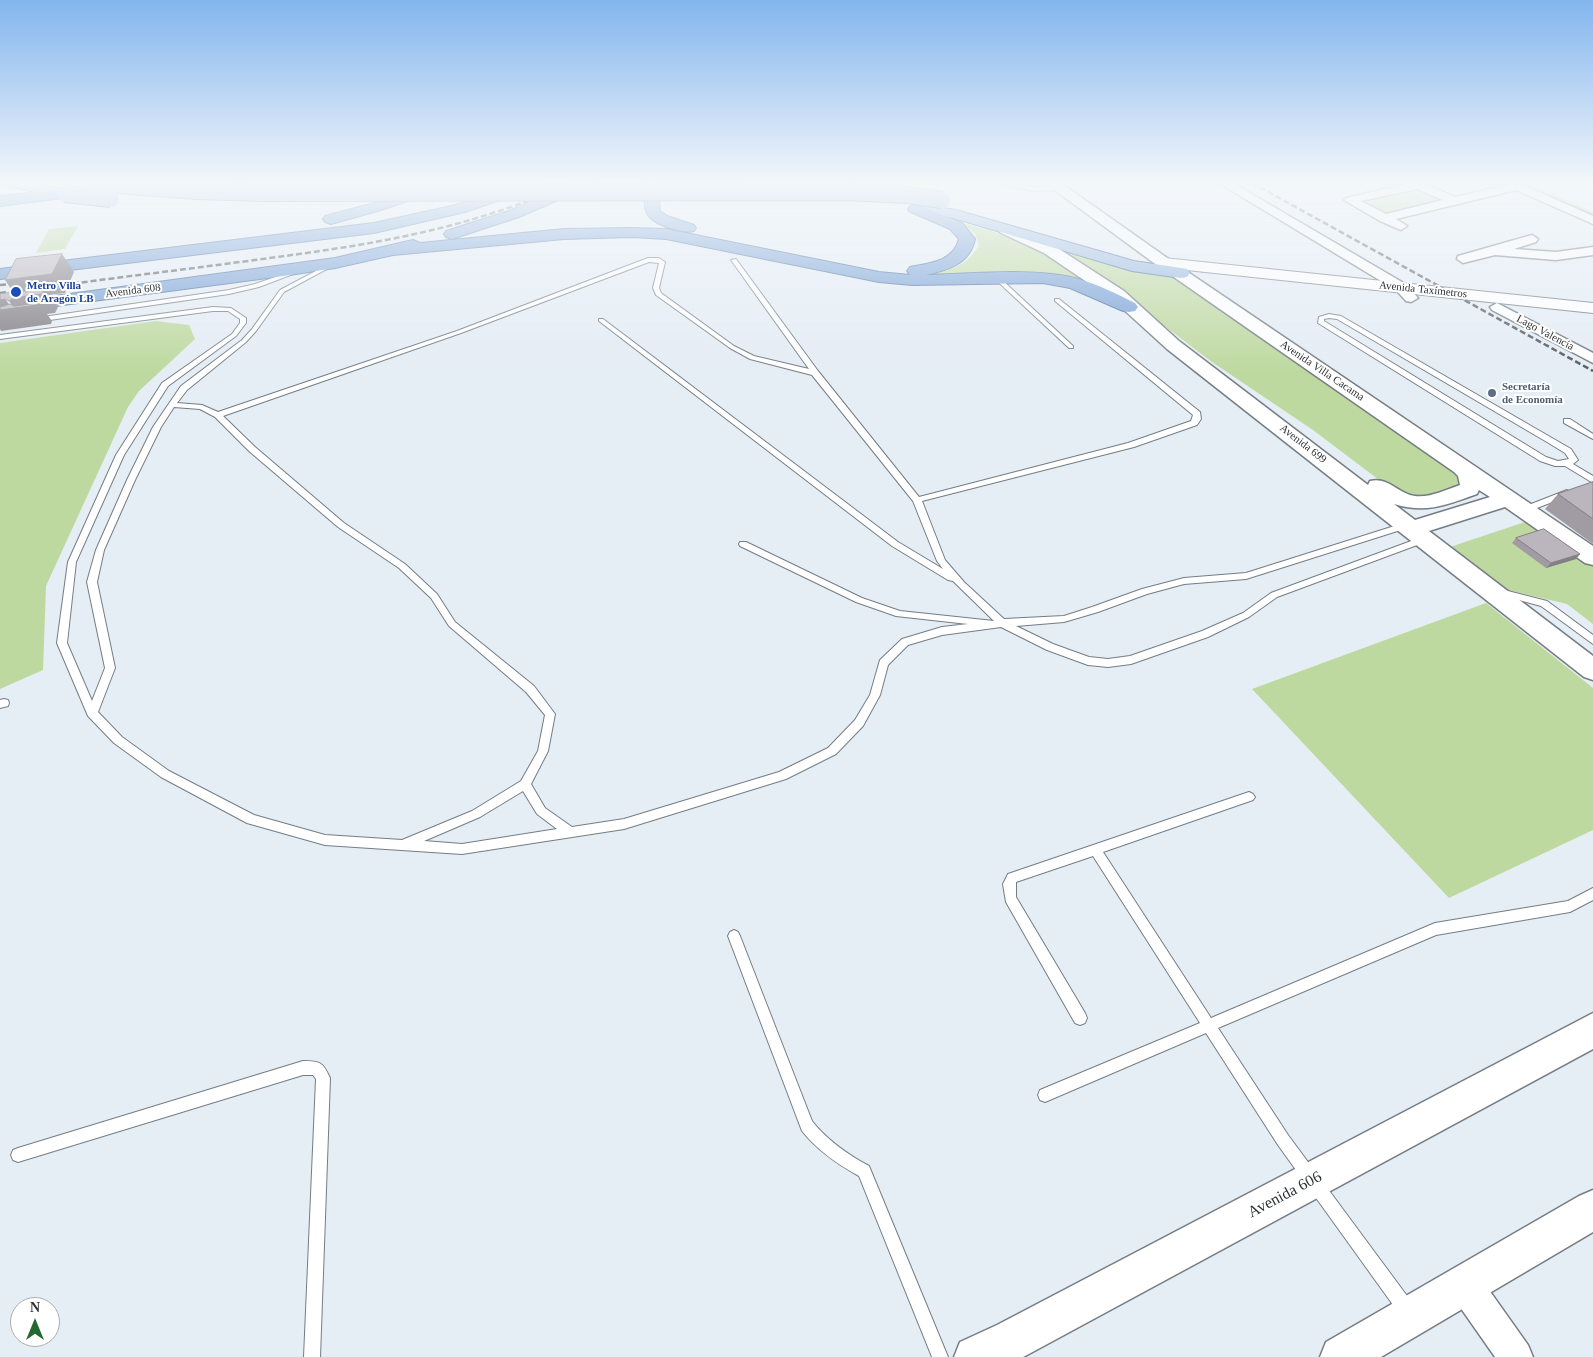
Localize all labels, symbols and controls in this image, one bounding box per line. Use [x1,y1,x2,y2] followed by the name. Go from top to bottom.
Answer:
[27,279,94,305] place label: Metro Villa de Aragón LB
[1378,279,1468,301] street label: Avenida Taxímetros
[105,281,161,301] street label: Avenida 608
[9,285,23,299] marker: Metro Villa de Aragón LB
[1514,312,1576,354] street label: Lago Valencia
[1277,338,1367,404] street label: Avenida Villa Cacama
[1502,380,1563,406] place label: Secretaría de Economía
[1486,387,1498,399] marker: Secretaría de Economía
[1277,422,1329,466] street label: Avenida 699
[1245,1168,1325,1222] street label: Avenida 606
[10,1297,60,1347] north arrow
[30,1300,40,1315] text: N

